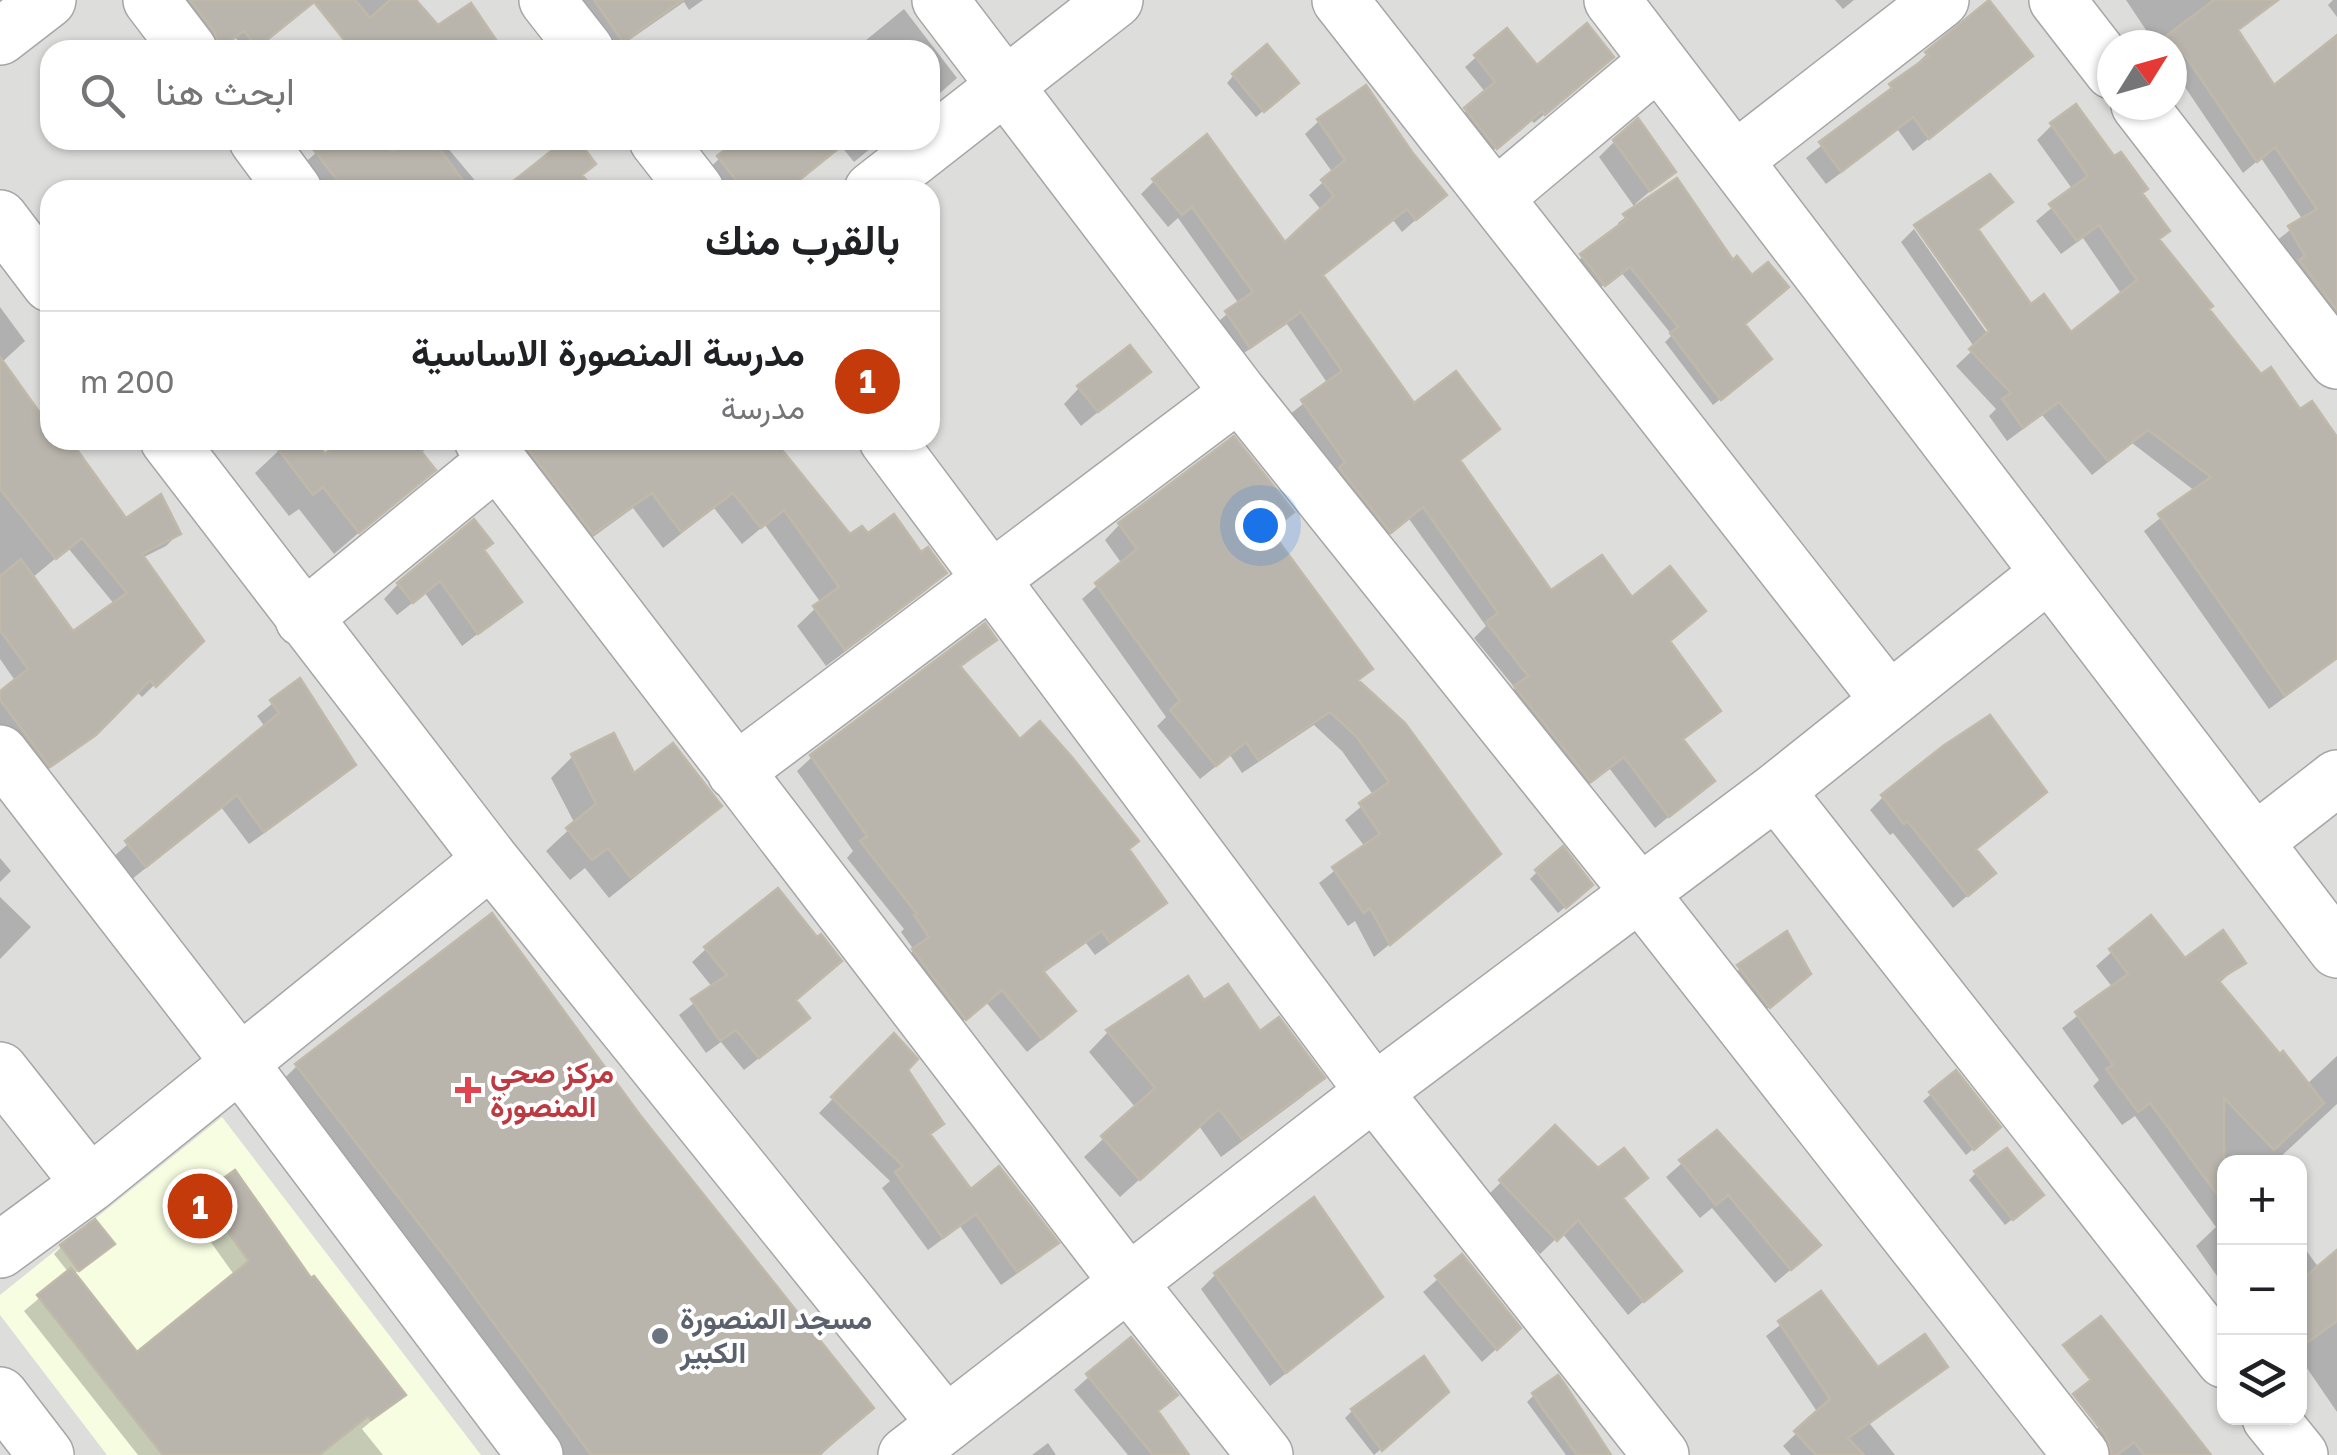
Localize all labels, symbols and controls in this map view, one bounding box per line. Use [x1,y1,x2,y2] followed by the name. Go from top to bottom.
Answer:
[2097,30,2187,120] north arrow
[40,40,940,150] search box
[75,68,130,123] icon: search
[155,68,295,113] text: ابحث هنا
[705,214,900,264] text: بالقرب منك
[411,329,805,374] text: مدرسة المنصورة الاساسية
[80,362,175,400] text: 200 m
[859,362,876,400] text: 1
[721,388,805,426] text: مدرسة
[1235,500,1286,551] your location
[490,1054,614,1125] place label: مركز صحي المنصورة
[455,1077,481,1103] marker: مركز صحي المنصورة
[2217,1155,2307,1425] map controls
[2217,1155,2307,1245] button: +
[168,1168,232,1244] pin: 1
[2217,1245,2307,1335] button: −
[679,1300,872,1371] place label: مسجد المنصورة الكبير
[649,1325,671,1347] marker: مسجد المنصورة الكبير
[2217,1335,2307,1425] button: layers

